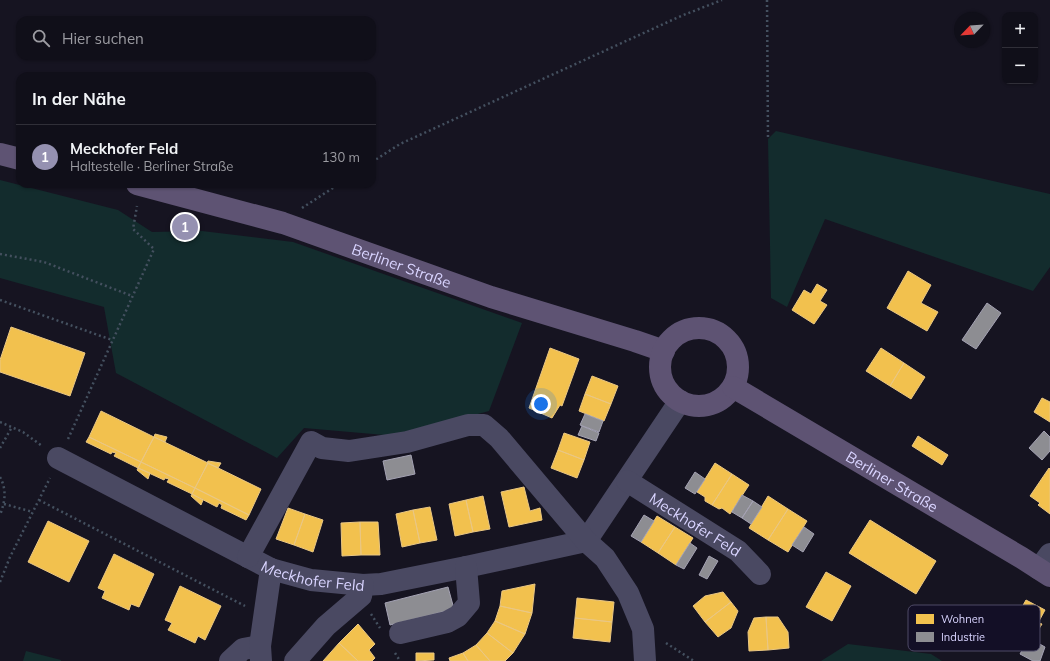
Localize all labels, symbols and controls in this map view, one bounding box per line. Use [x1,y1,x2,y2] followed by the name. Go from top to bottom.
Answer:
[954,12,990,48] north arrow
[1002,12,1038,84] map controls
[1002,12,1038,48] button: +
[16,16,376,60] search box
[30,27,52,49] icon: search
[62,29,144,48] text: Hier suchen
[1002,48,1038,84] button: −
[32,88,126,109] text: In der Nähe
[70,139,178,158] text: Meckhofer Feld
[41,149,49,165] text: 1
[322,149,360,165] text: 130 m
[70,158,233,174] text: Haltestelle · Berliner Straße
[172,212,198,242] pin: 1
[349,239,454,292] street label: Berliner Straße
[531,394,551,414] your location
[843,447,942,516] street label: Berliner Straße
[646,488,745,560] street label: Meckhofer Feld
[258,556,365,595] street label: Meckhofer Feld
[908,605,1040,651] legend
[941,612,984,626] text: Wohnen
[941,630,985,644] text: Industrie

